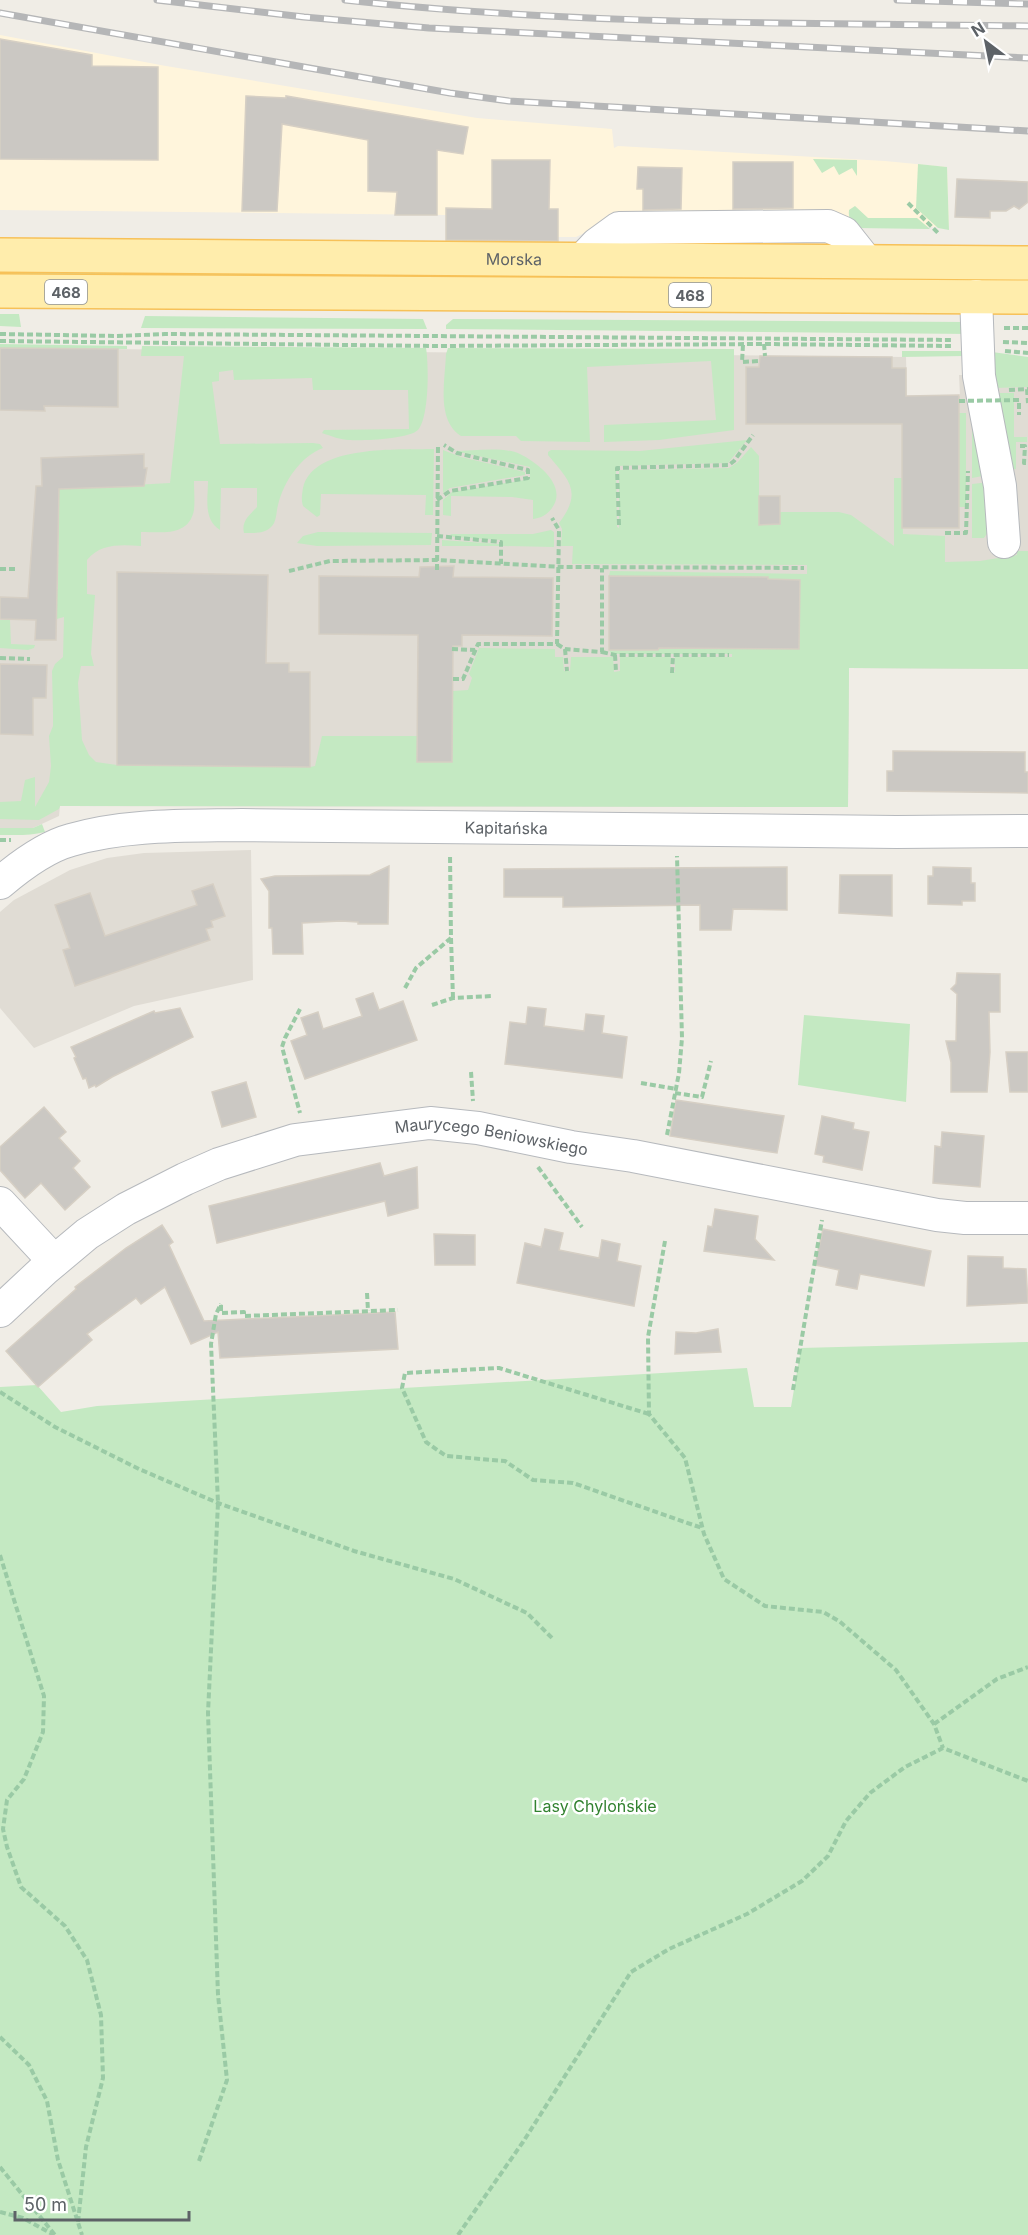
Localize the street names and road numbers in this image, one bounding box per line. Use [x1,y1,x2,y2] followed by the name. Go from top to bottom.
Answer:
[486,249,542,269] street label: Morska
[45,280,87,304] road number: 468
[669,283,711,307] road number: 468
[464,817,548,838] street label: Kapitańska
[394,1113,589,1159] street label: Maurycego Beniowskiego

